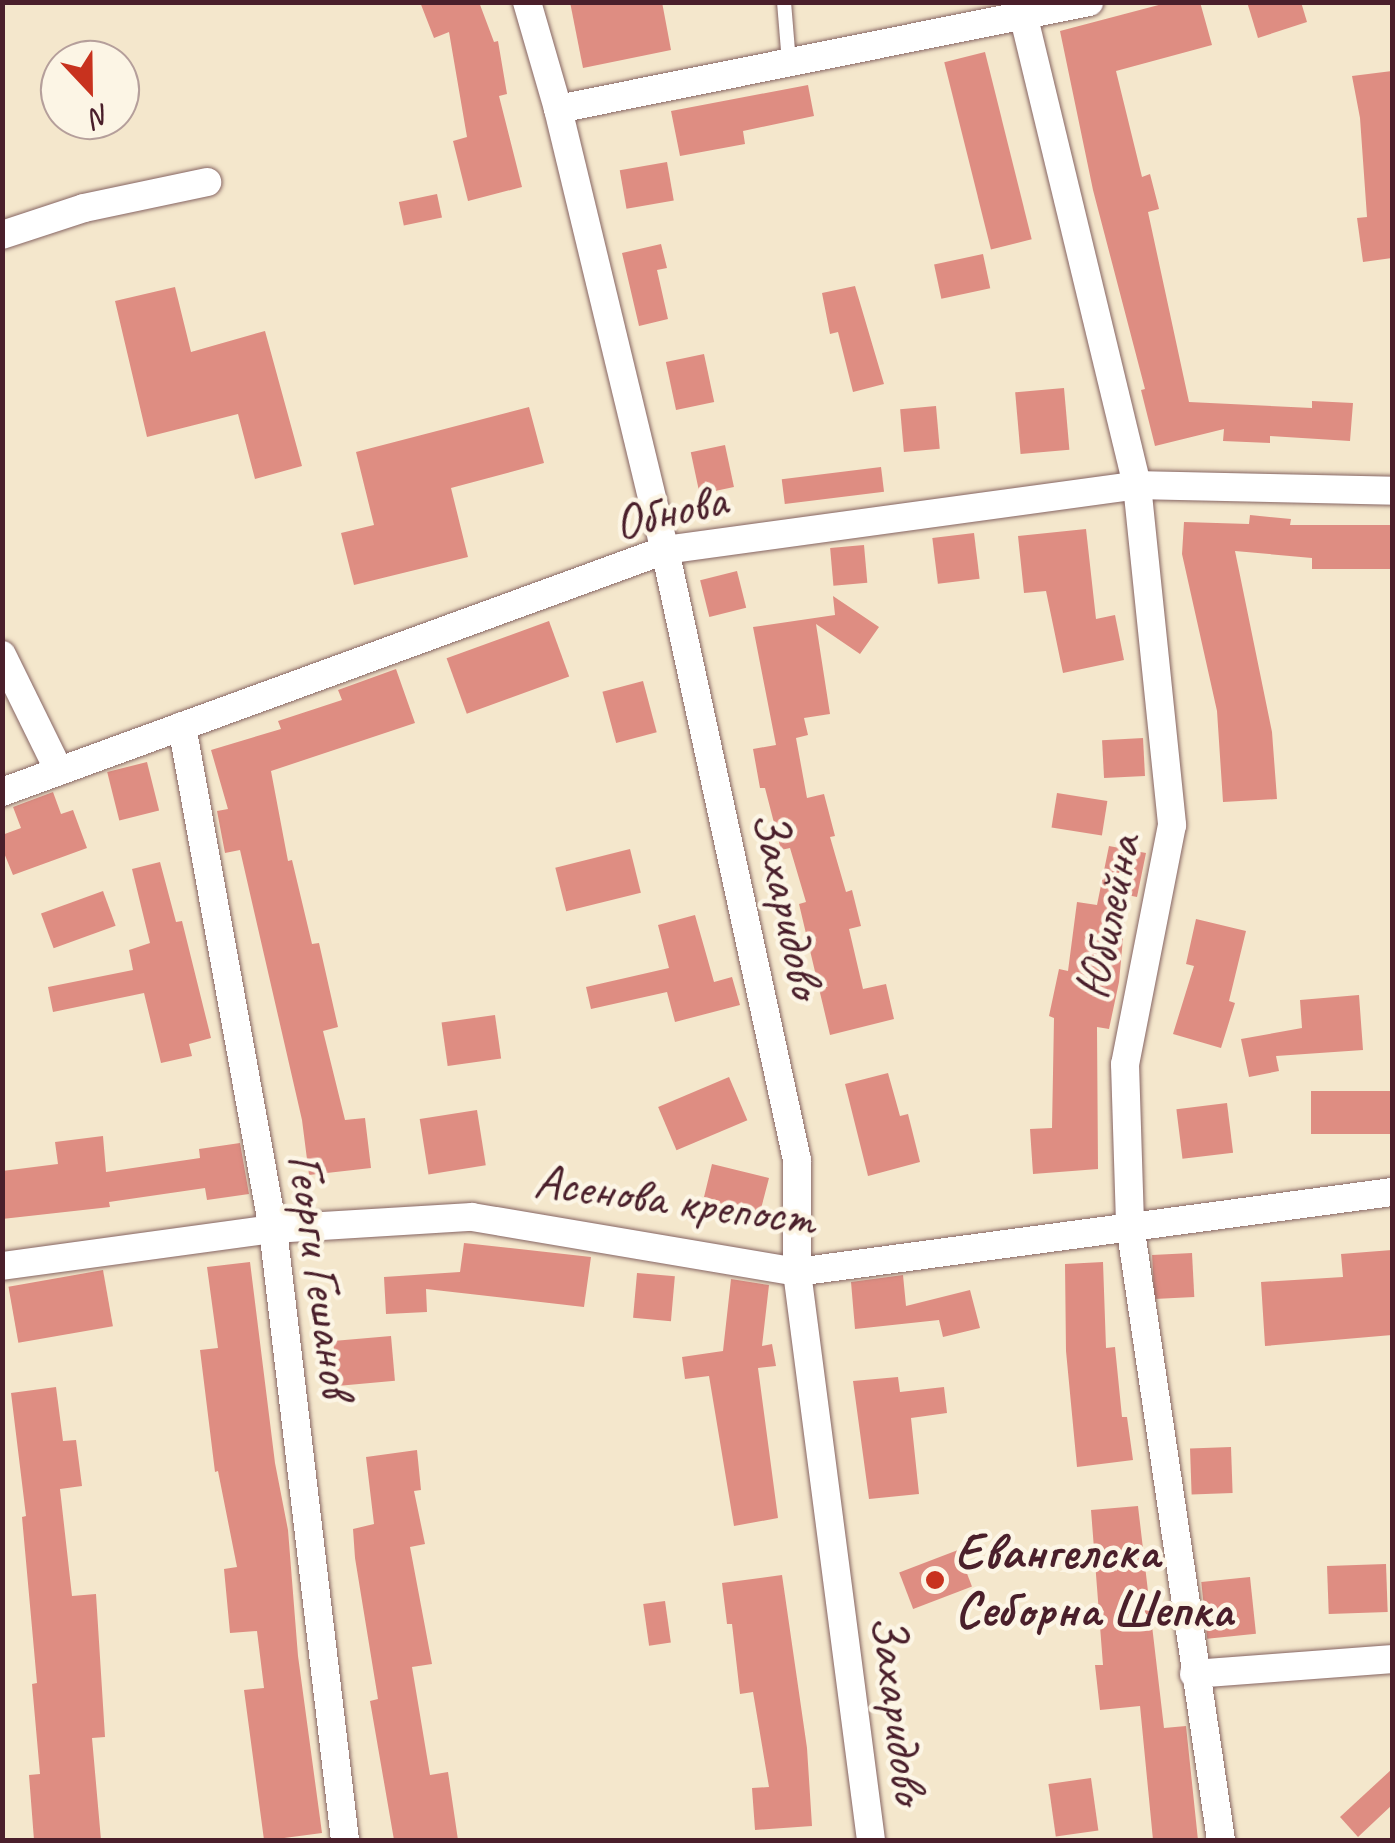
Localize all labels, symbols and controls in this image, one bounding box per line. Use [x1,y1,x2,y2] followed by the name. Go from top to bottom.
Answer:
[40,40,140,140] north arrow
[86,97,115,136] text: N
[608,469,732,553] street label: Обнова
[739,805,837,1003] street label: Захаридово
[1063,830,1153,1004] street label: Юбилейна
[274,1148,368,1402] street label: Георги Гешанов
[531,1151,819,1249] street label: Асенова крепост
[955,1521,1233,1638] place label: Евангелска Себорна Шепка
[924,1569,946,1591] marker: Евангелска Себорна Шепка
[858,1611,940,1807] street label: Захаридово

